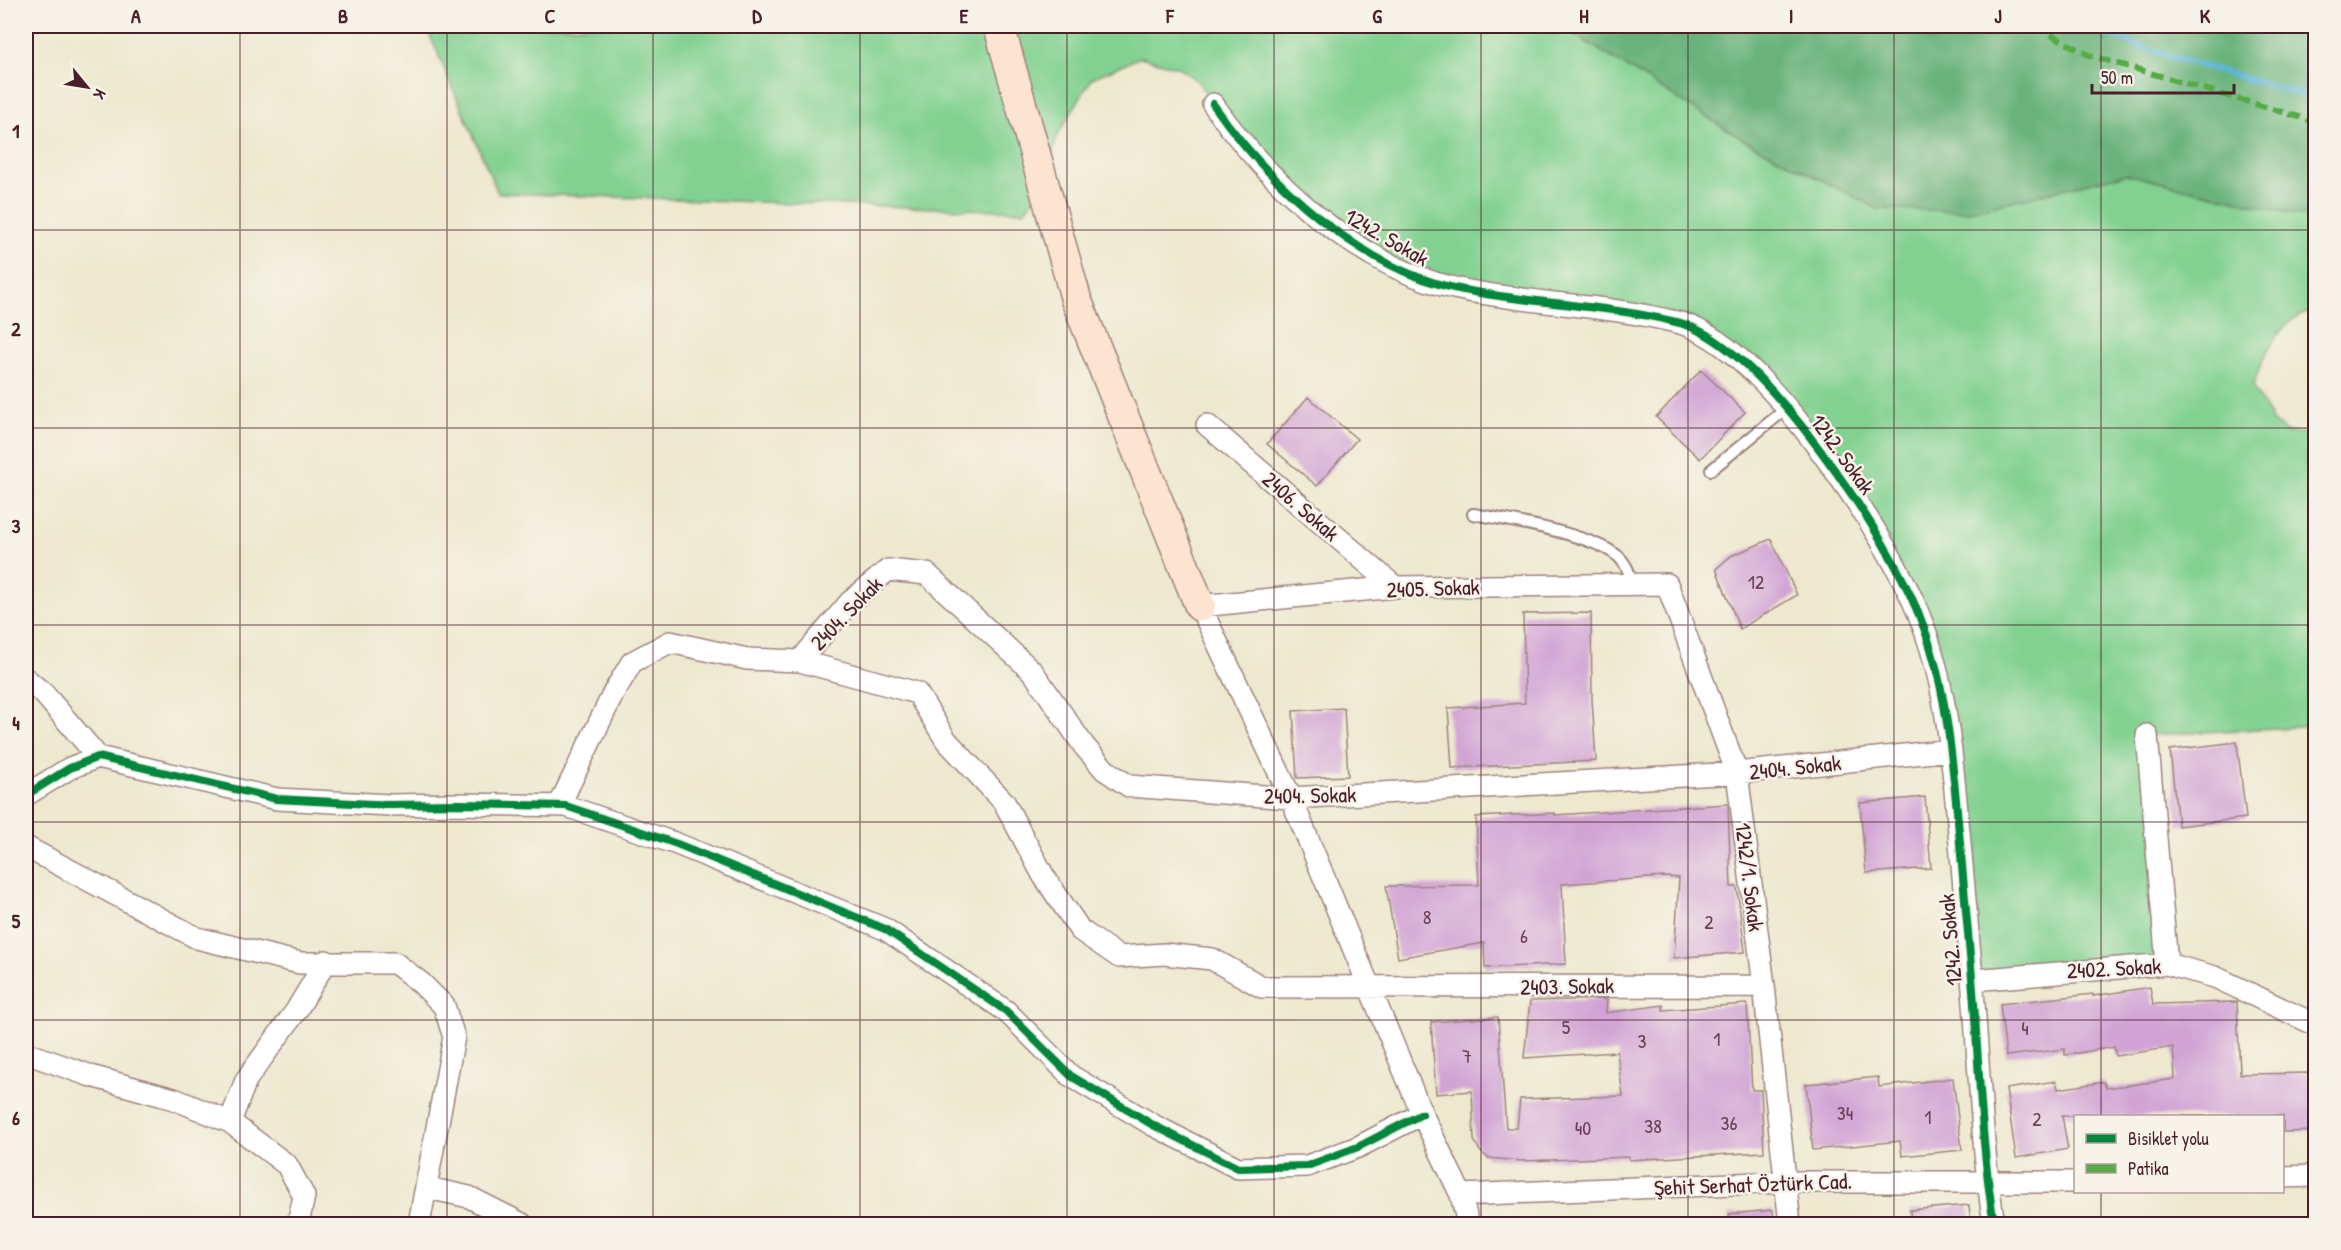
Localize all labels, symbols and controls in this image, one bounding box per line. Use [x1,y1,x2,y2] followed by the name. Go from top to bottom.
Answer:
[131,2,141,29] text: A
[338,2,348,29] text: B
[545,2,556,29] text: C
[752,2,762,29] text: D
[960,2,969,29] text: E
[1165,2,1175,29] text: F
[1372,2,1382,29] text: G
[1579,2,1589,29] text: H
[1789,2,1793,29] text: I
[1994,2,2002,29] text: J
[2200,2,2211,29] text: K
[57,57,117,117] north arrow
[2092,57,2234,95] scale bar
[2101,65,2133,90] text: 50 m
[88,85,112,104] text: K
[12,117,20,144] text: 1
[1339,201,1435,273] street label: 1242. Sokak
[11,315,21,342] text: 2
[1804,408,1882,500] street label: 1242. Sokak
[1256,464,1346,548] street label: 2406. Sokak
[12,512,21,539] text: 3
[1748,568,1765,595] house number: 12
[803,569,889,657] street label: 2404. Sokak
[1386,571,1480,605] street label: 2405. Sokak
[12,709,20,736] text: 4
[1748,747,1842,787] street label: 2404. Sokak
[1264,779,1356,811] street label: 2404. Sokak
[1728,821,1772,933] street label: 1242/1. Sokak
[1931,893,1969,987] street label: 1242. Sokak
[1423,903,1431,930] house number: 8
[12,907,21,934] text: 5
[1704,908,1714,935] house number: 2
[1520,922,1528,949] house number: 6
[2066,951,2162,985] street label: 2402. Sokak
[1520,970,1614,1002] street label: 2403. Sokak
[1562,1013,1571,1040] house number: 5
[2021,1014,2029,1041] house number: 4
[1713,1025,1721,1052] house number: 1
[1638,1027,1647,1054] house number: 3
[1462,1042,1472,1069] house number: 7
[1837,1099,1853,1126] house number: 34
[1924,1103,1932,1130] house number: 1
[12,1104,20,1131] text: 6
[2032,1105,2042,1132] house number: 2
[1721,1109,1737,1136] house number: 36
[1644,1112,1662,1139] house number: 38
[1575,1114,1591,1141] house number: 40
[2074,1115,2284,1193] legend
[2128,1126,2209,1151] text: Bisiklet yolu
[2128,1156,2168,1181] text: Patika
[1653,1166,1853,1202] street label: Şehit Serhat Öztürk Cad.

